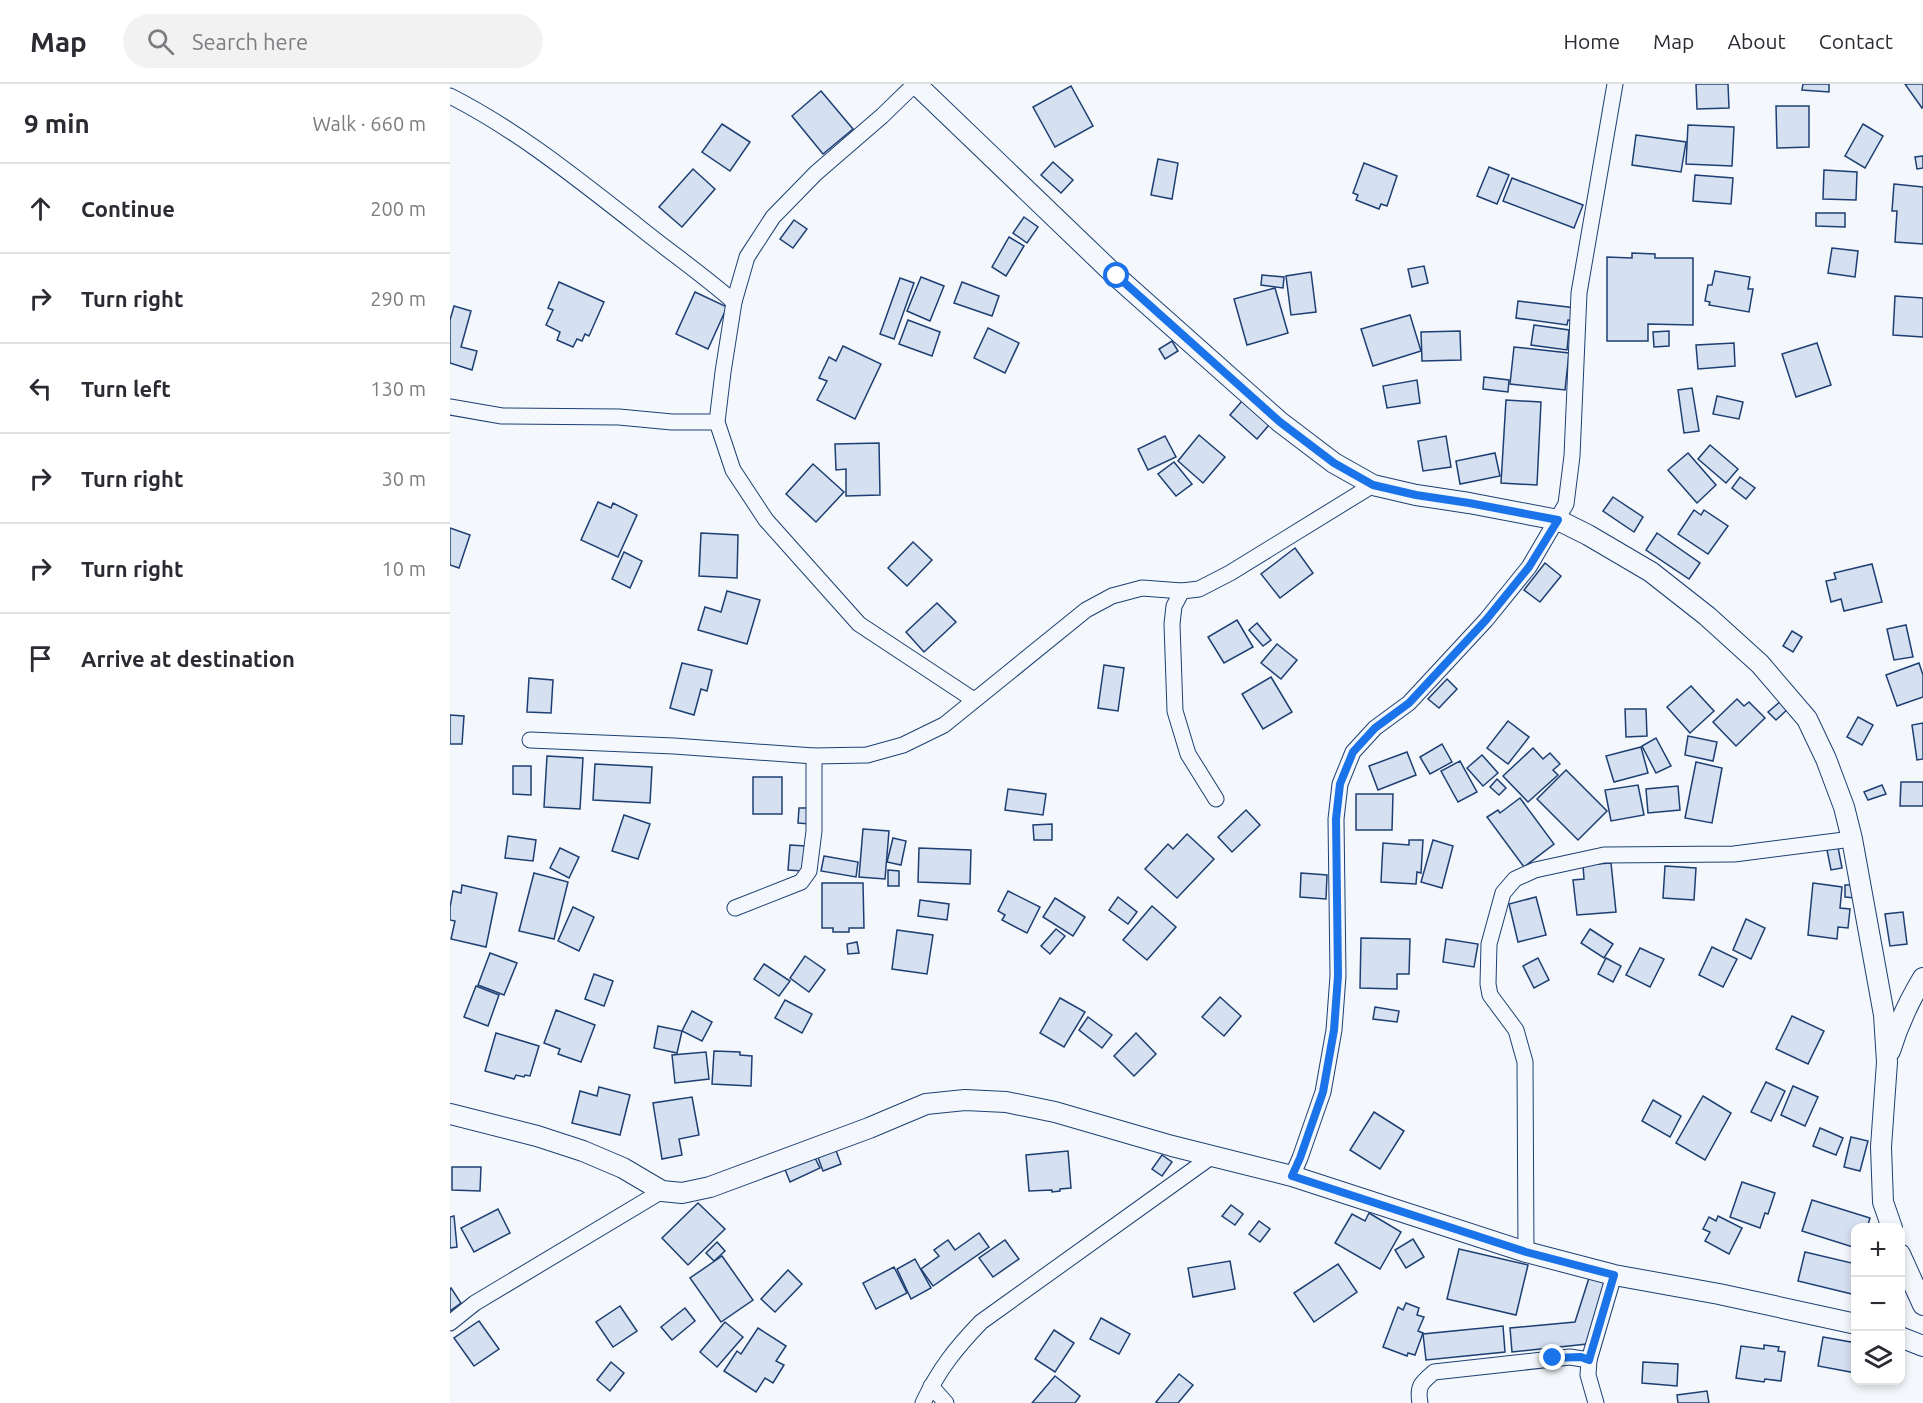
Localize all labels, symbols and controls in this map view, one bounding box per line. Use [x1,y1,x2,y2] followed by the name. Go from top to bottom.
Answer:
[123,14,543,68] search box
[144,25,177,58] icon: search
[30,26,87,57] text: Map
[192,29,308,54] text: Search here
[1563,29,1620,53] text: Home
[1653,29,1694,53] text: Map
[1727,29,1786,53] text: About
[1819,29,1893,53] text: Contact
[24,109,90,138] text: 9 min
[313,112,426,135] text: Walk · 660 m
[24,192,57,225] icon: ahead
[81,196,175,221] text: Continue
[370,197,426,220] text: 200 m
[1103,262,1129,288] route start
[24,282,57,315] icon: right
[81,286,183,311] text: Turn right
[370,287,426,310] text: 290 m
[24,372,57,405] icon: left
[81,376,171,401] text: Turn left
[370,377,426,400] text: 130 m
[24,462,57,495] icon: right
[81,466,183,491] text: Turn right
[382,467,426,490] text: 30 m
[24,552,57,585] icon: right
[81,556,183,581] text: Turn right
[382,557,426,580] text: 10 m
[24,642,57,675] icon: arrive
[81,646,295,671] text: Arrive at destination
[1851,1223,1905,1385] map controls
[1851,1223,1905,1277] button: +
[1851,1277,1905,1331] button: −
[1851,1331,1905,1385] button: layers
[1539,1344,1565,1370] route end

